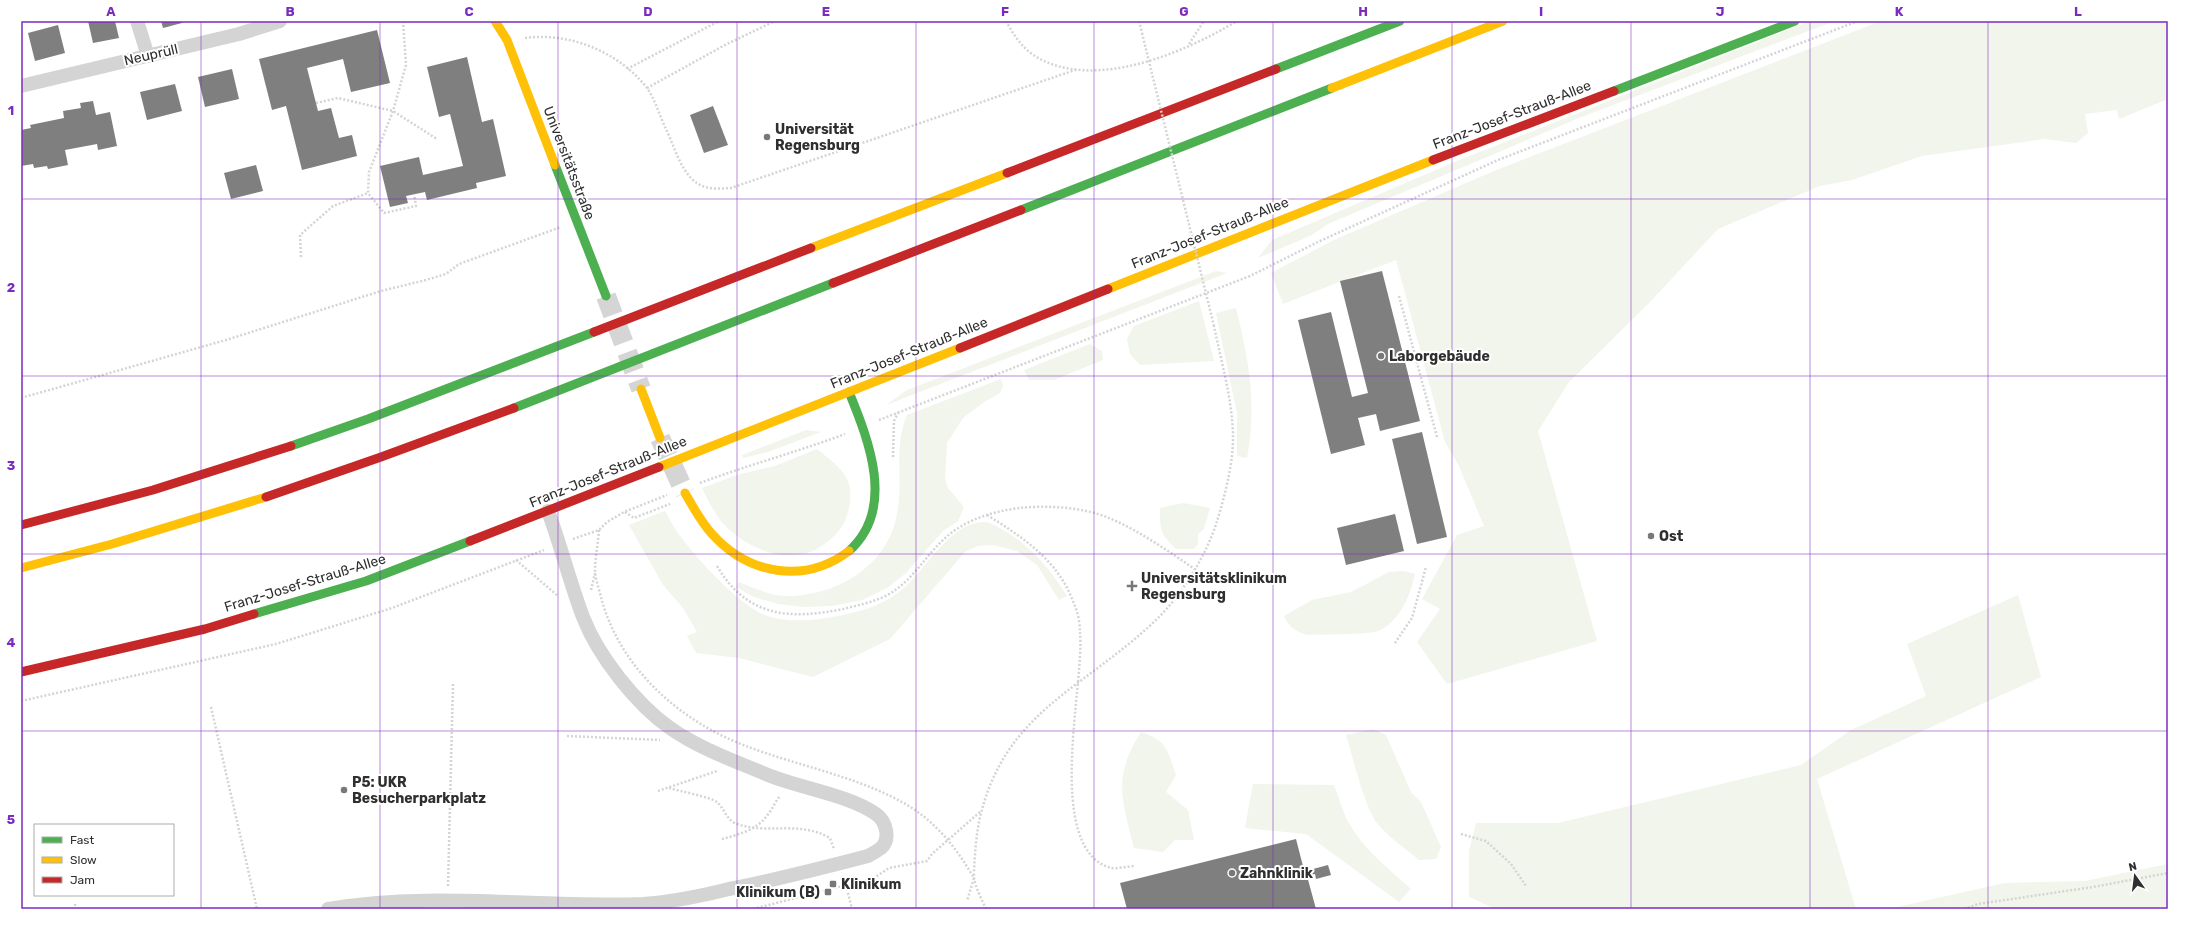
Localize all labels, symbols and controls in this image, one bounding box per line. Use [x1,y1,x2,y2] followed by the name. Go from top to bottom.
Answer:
[106,4,116,19] text: A
[285,4,295,19] text: B
[464,4,474,19] text: C
[643,4,653,19] text: D
[822,4,830,19] text: E
[1001,4,1009,19] text: F
[1179,4,1189,19] text: G
[1358,4,1368,19] text: H
[1539,4,1543,19] text: I
[1716,4,1724,19] text: J
[1895,4,1904,19] text: K
[2074,4,2082,19] text: L
[122,41,180,69] street label: Neuprüll
[1430,77,1594,153] street label: Franz-Josef-Strauß-Allee
[8,103,14,118] text: 1
[540,104,599,222] street label: Universitätsstraße
[775,121,860,154] place label: Universität Regensburg
[762,132,772,142] marker: Universität Regensburg
[1129,194,1291,272] street label: Franz-Josef-Strauß-Allee
[7,280,15,295] text: 2
[828,314,990,392] street label: Franz-Josef-Strauß-Allee
[1389,348,1490,365] place label: Laborgebäude
[1376,351,1386,361] marker: Laborgebäude
[527,433,689,511] street label: Franz-Josef-Strauß-Allee
[7,458,16,473] text: 3
[1659,528,1684,545] place label: Ost
[1646,531,1656,541] marker: Ost
[222,550,388,616] street label: Franz-Josef-Strauß-Allee
[1141,570,1287,603] place label: Universitätsklinikum Regensburg
[1126,580,1138,592] marker: Universitätsklinikum Regensburg
[7,635,16,650] text: 4
[352,774,486,807] place label: P5: UKR Besucherparkplatz
[339,785,349,795] marker: P5: UKR Besucherparkplatz
[7,812,15,827] text: 5
[34,824,174,896] legend
[70,833,94,847] text: Fast
[70,853,97,867] text: Slow
[2115,856,2155,896] north arrow
[2127,859,2138,874] text: N
[1240,865,1314,882] place label: Zahnklinik
[1227,868,1237,878] marker: Zahnklinik
[70,873,95,887] text: Jam
[841,876,901,893] place label: Klinikum
[828,879,838,889] marker: Klinikum
[736,884,820,901] place label: Klinikum (B)
[823,887,833,897] marker: Klinikum (B)

